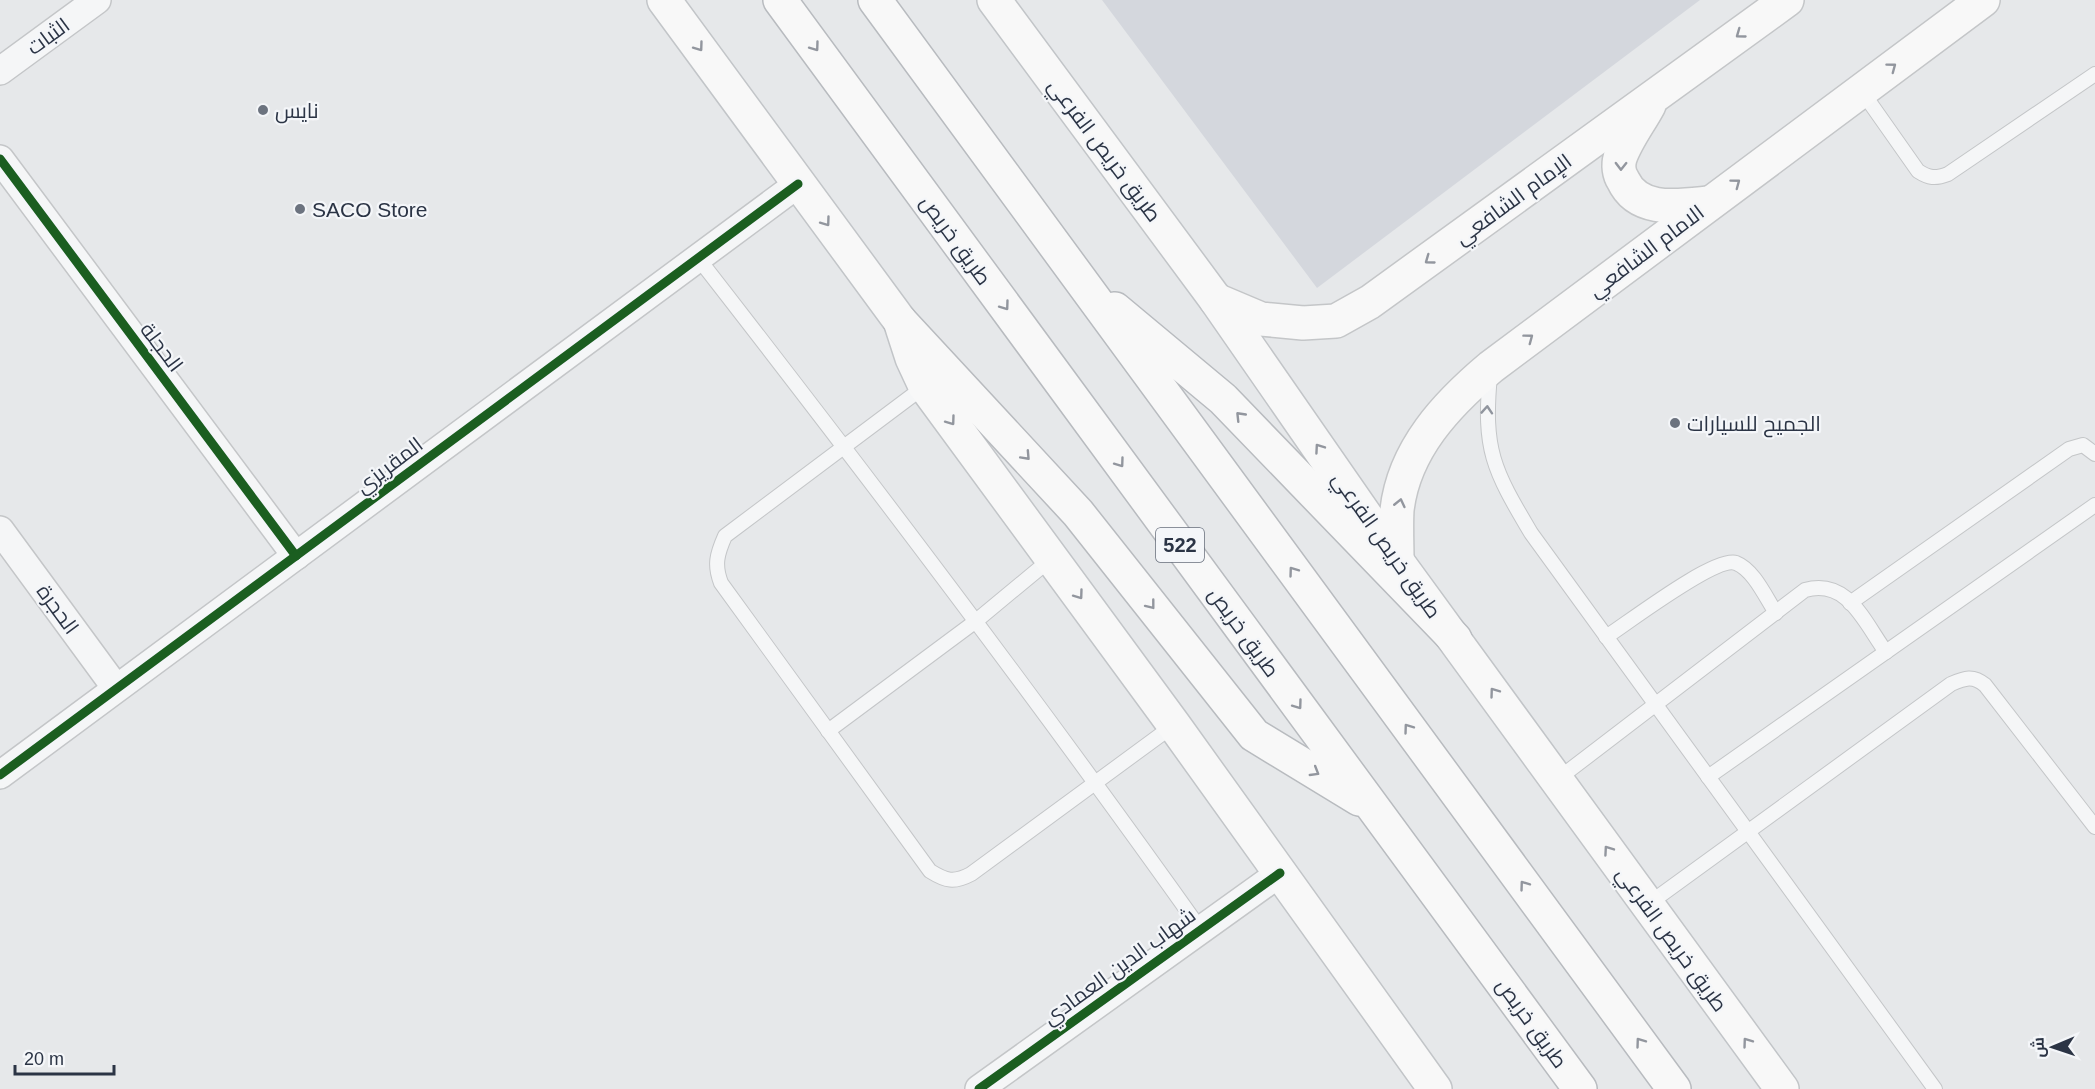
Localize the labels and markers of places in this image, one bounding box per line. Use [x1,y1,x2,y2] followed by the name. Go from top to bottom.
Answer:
[275,99,319,124] place label: نايس
[256,103,270,117] marker: نايس
[312,198,428,221] place label: SACO Store
[293,202,307,216] marker: SACO Store
[1687,412,1821,438] place label: الجميح للسيارات
[1668,416,1682,430] marker: الجميح للسيارات

